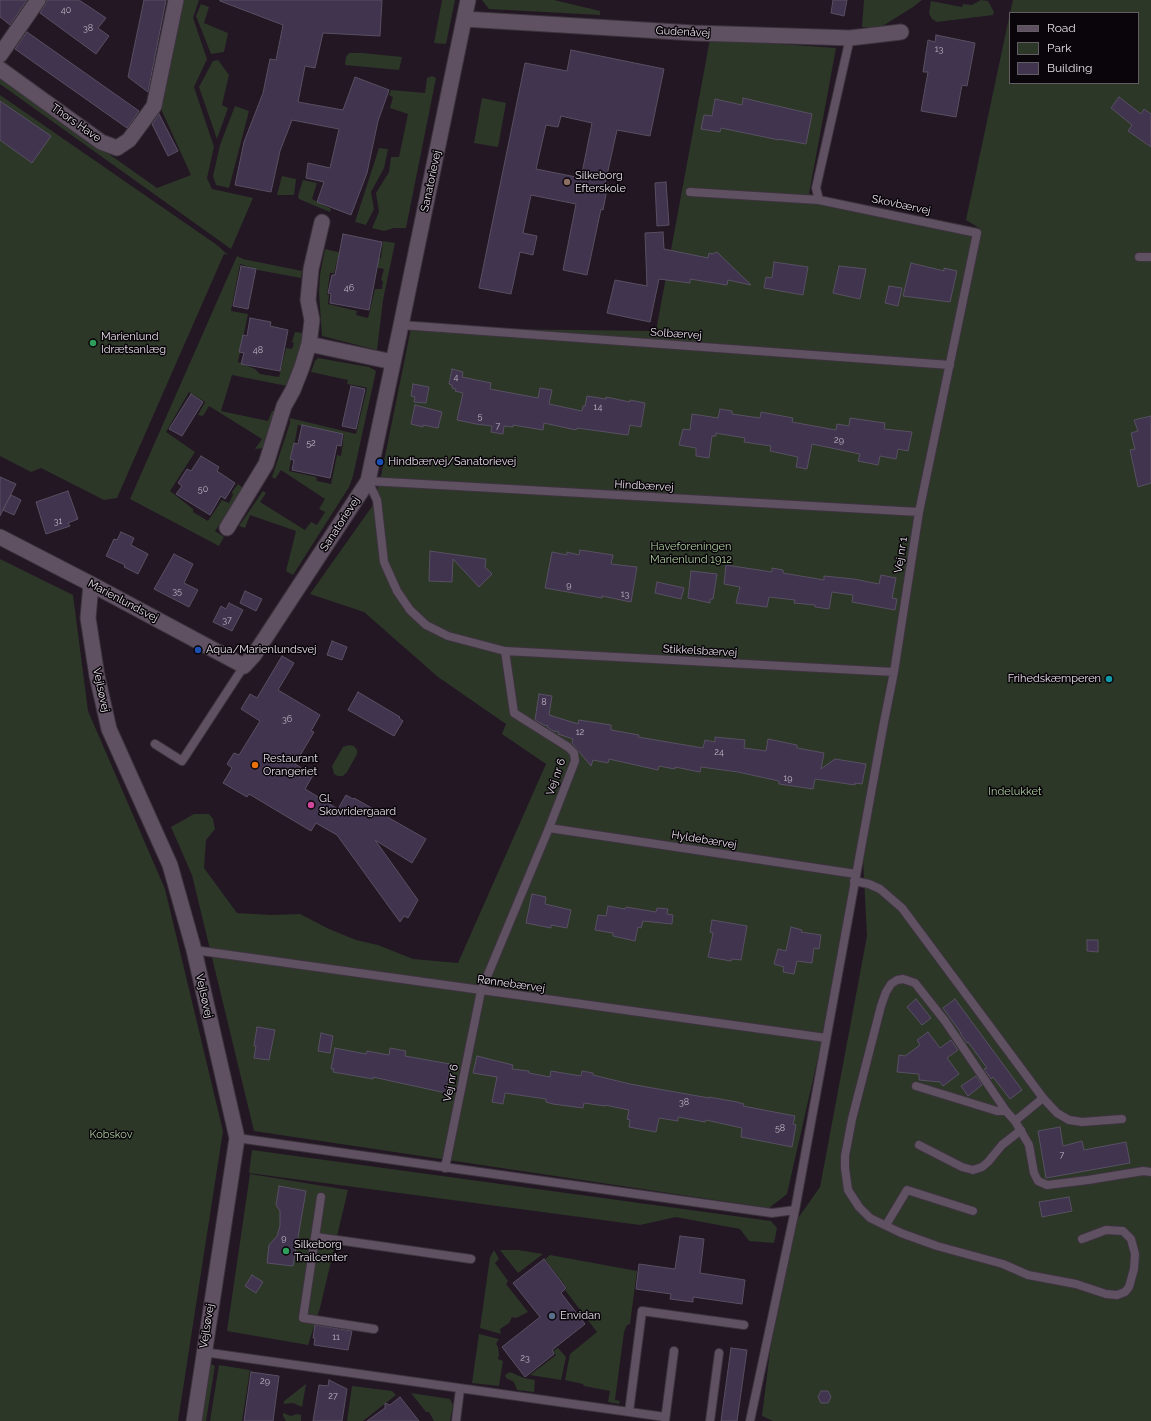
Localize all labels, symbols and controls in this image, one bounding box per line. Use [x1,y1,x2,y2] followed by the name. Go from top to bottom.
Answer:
[61,5,71,15] house number: 40
[1009,12,1139,84] legend
[1047,21,1076,35] text: Road
[83,23,93,33] house number: 38
[655,24,711,40] street label: Gudenåvej
[1047,41,1072,55] text: Park
[935,44,943,54] house number: 13
[1047,61,1093,75] text: Building
[49,101,103,145] street label: Thors Have
[418,149,444,213] street label: Sanatorievej
[575,169,626,195] place label: Silkeborg Efterskole
[562,177,572,187] marker: Silkeborg Efterskole
[870,192,932,218] street label: Skovbærvej
[344,283,354,293] house number: 46
[650,326,702,342] street label: Solbærvej
[101,330,166,356] place label: Marienlund Idrætsanlæg
[88,338,98,348] marker: Marienlund Idrætsanlæg
[253,345,263,355] house number: 48
[454,372,458,382] house number: 4
[594,402,602,412] house number: 14
[478,411,482,421] house number: 5
[496,421,500,431] house number: 7
[834,435,844,445] house number: 29
[306,438,316,448] house number: 52
[388,455,516,469] place label: Hindbærvej/Sanatorievej
[375,457,385,467] marker: Hindbærvej/Sanatorievej
[614,478,674,494] street label: Hindbærvej
[198,484,208,494] house number: 50
[317,494,363,554] street label: Sanatorievej
[54,516,62,526] house number: 31
[892,536,910,574] street label: Vej nr 1
[650,540,732,566] park label: Haveforeningen Marienlund 1912
[86,577,160,625] street label: Marienlundsvej
[566,580,572,590] house number: 9
[172,586,182,596] house number: 35
[621,589,629,599] house number: 13
[222,615,232,625] house number: 37
[663,642,737,660] street label: Stikkelsbærvej
[206,643,317,657] place label: Aqua/Marienlundsvej
[193,645,203,655] marker: Aqua/Marienlundsvej
[90,667,112,713] street label: Vejlsøvej
[1008,672,1101,686] place label: Frihedskæmperen
[1104,674,1114,684] marker: Frihedskæmperen
[541,697,547,707] house number: 8
[282,714,292,724] house number: 36
[576,727,584,737] house number: 12
[714,747,724,757] house number: 24
[263,752,318,778] place label: Restaurant Orangeriet
[544,757,568,797] street label: Vej nr 6
[250,760,260,770] marker: Restaurant Orangeriet
[783,773,793,783] house number: 19
[988,785,1042,799] park label: Indelukket
[319,792,396,818] place label: Gl. Skovridergaard
[306,800,316,810] marker: Gl. Skovridergaard
[670,828,738,852] street label: Hyldebærvej
[193,973,215,1019] street label: Vejlsøvej
[476,973,546,995] street label: Rønnebærvej
[441,1063,461,1103] street label: Vej nr 6
[679,1097,689,1107] house number: 38
[775,1123,785,1133] house number: 58
[89,1128,133,1142] park label: Kobskov
[1060,1150,1064,1160] house number: 7
[281,1233,287,1243] house number: 9
[294,1238,348,1264] place label: Silkeborg Trailcenter
[281,1246,291,1256] marker: Silkeborg Trailcenter
[197,1303,217,1349] street label: Vejlsøvej
[560,1309,600,1323] place label: Envidan
[547,1311,557,1321] marker: Envidan
[332,1332,340,1342] house number: 11
[520,1353,530,1363] house number: 23
[260,1376,270,1386] house number: 29
[328,1391,338,1401] house number: 27

